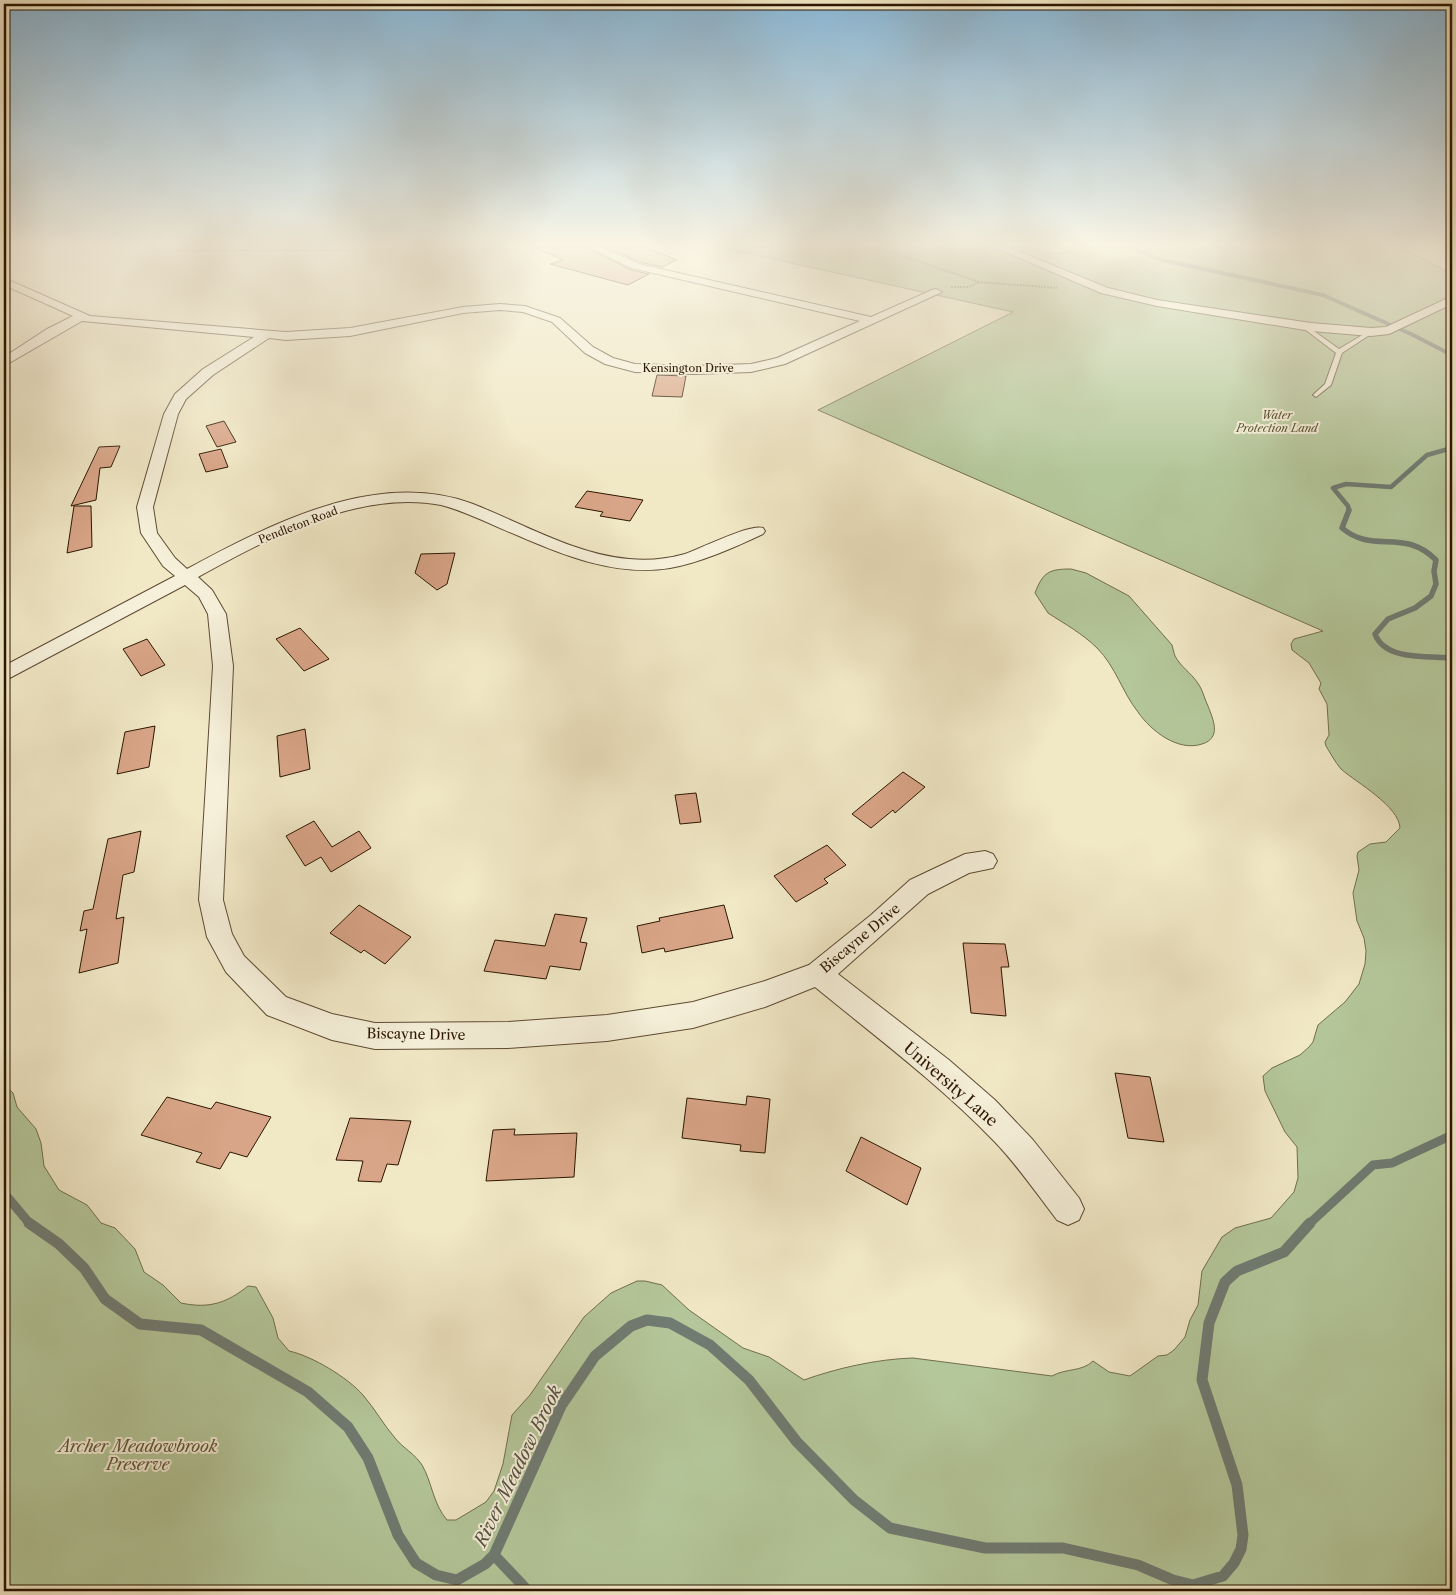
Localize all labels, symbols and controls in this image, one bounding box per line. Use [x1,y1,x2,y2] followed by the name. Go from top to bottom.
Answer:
[642,361,734,375] street label: Kensington Drive
[1235,408,1319,435] park label: Water Protection Land
[256,503,340,547] street label: Pendleton Road
[816,899,904,977] street label: Biscayne Drive
[366,1024,466,1044] street label: Biscayne Drive
[900,1038,1002,1130] street label: University Lane
[469,1381,567,1552] water label: River Meadow Brook
[56,1436,218,1474] park label: Archer Meadowbrook Preserve

